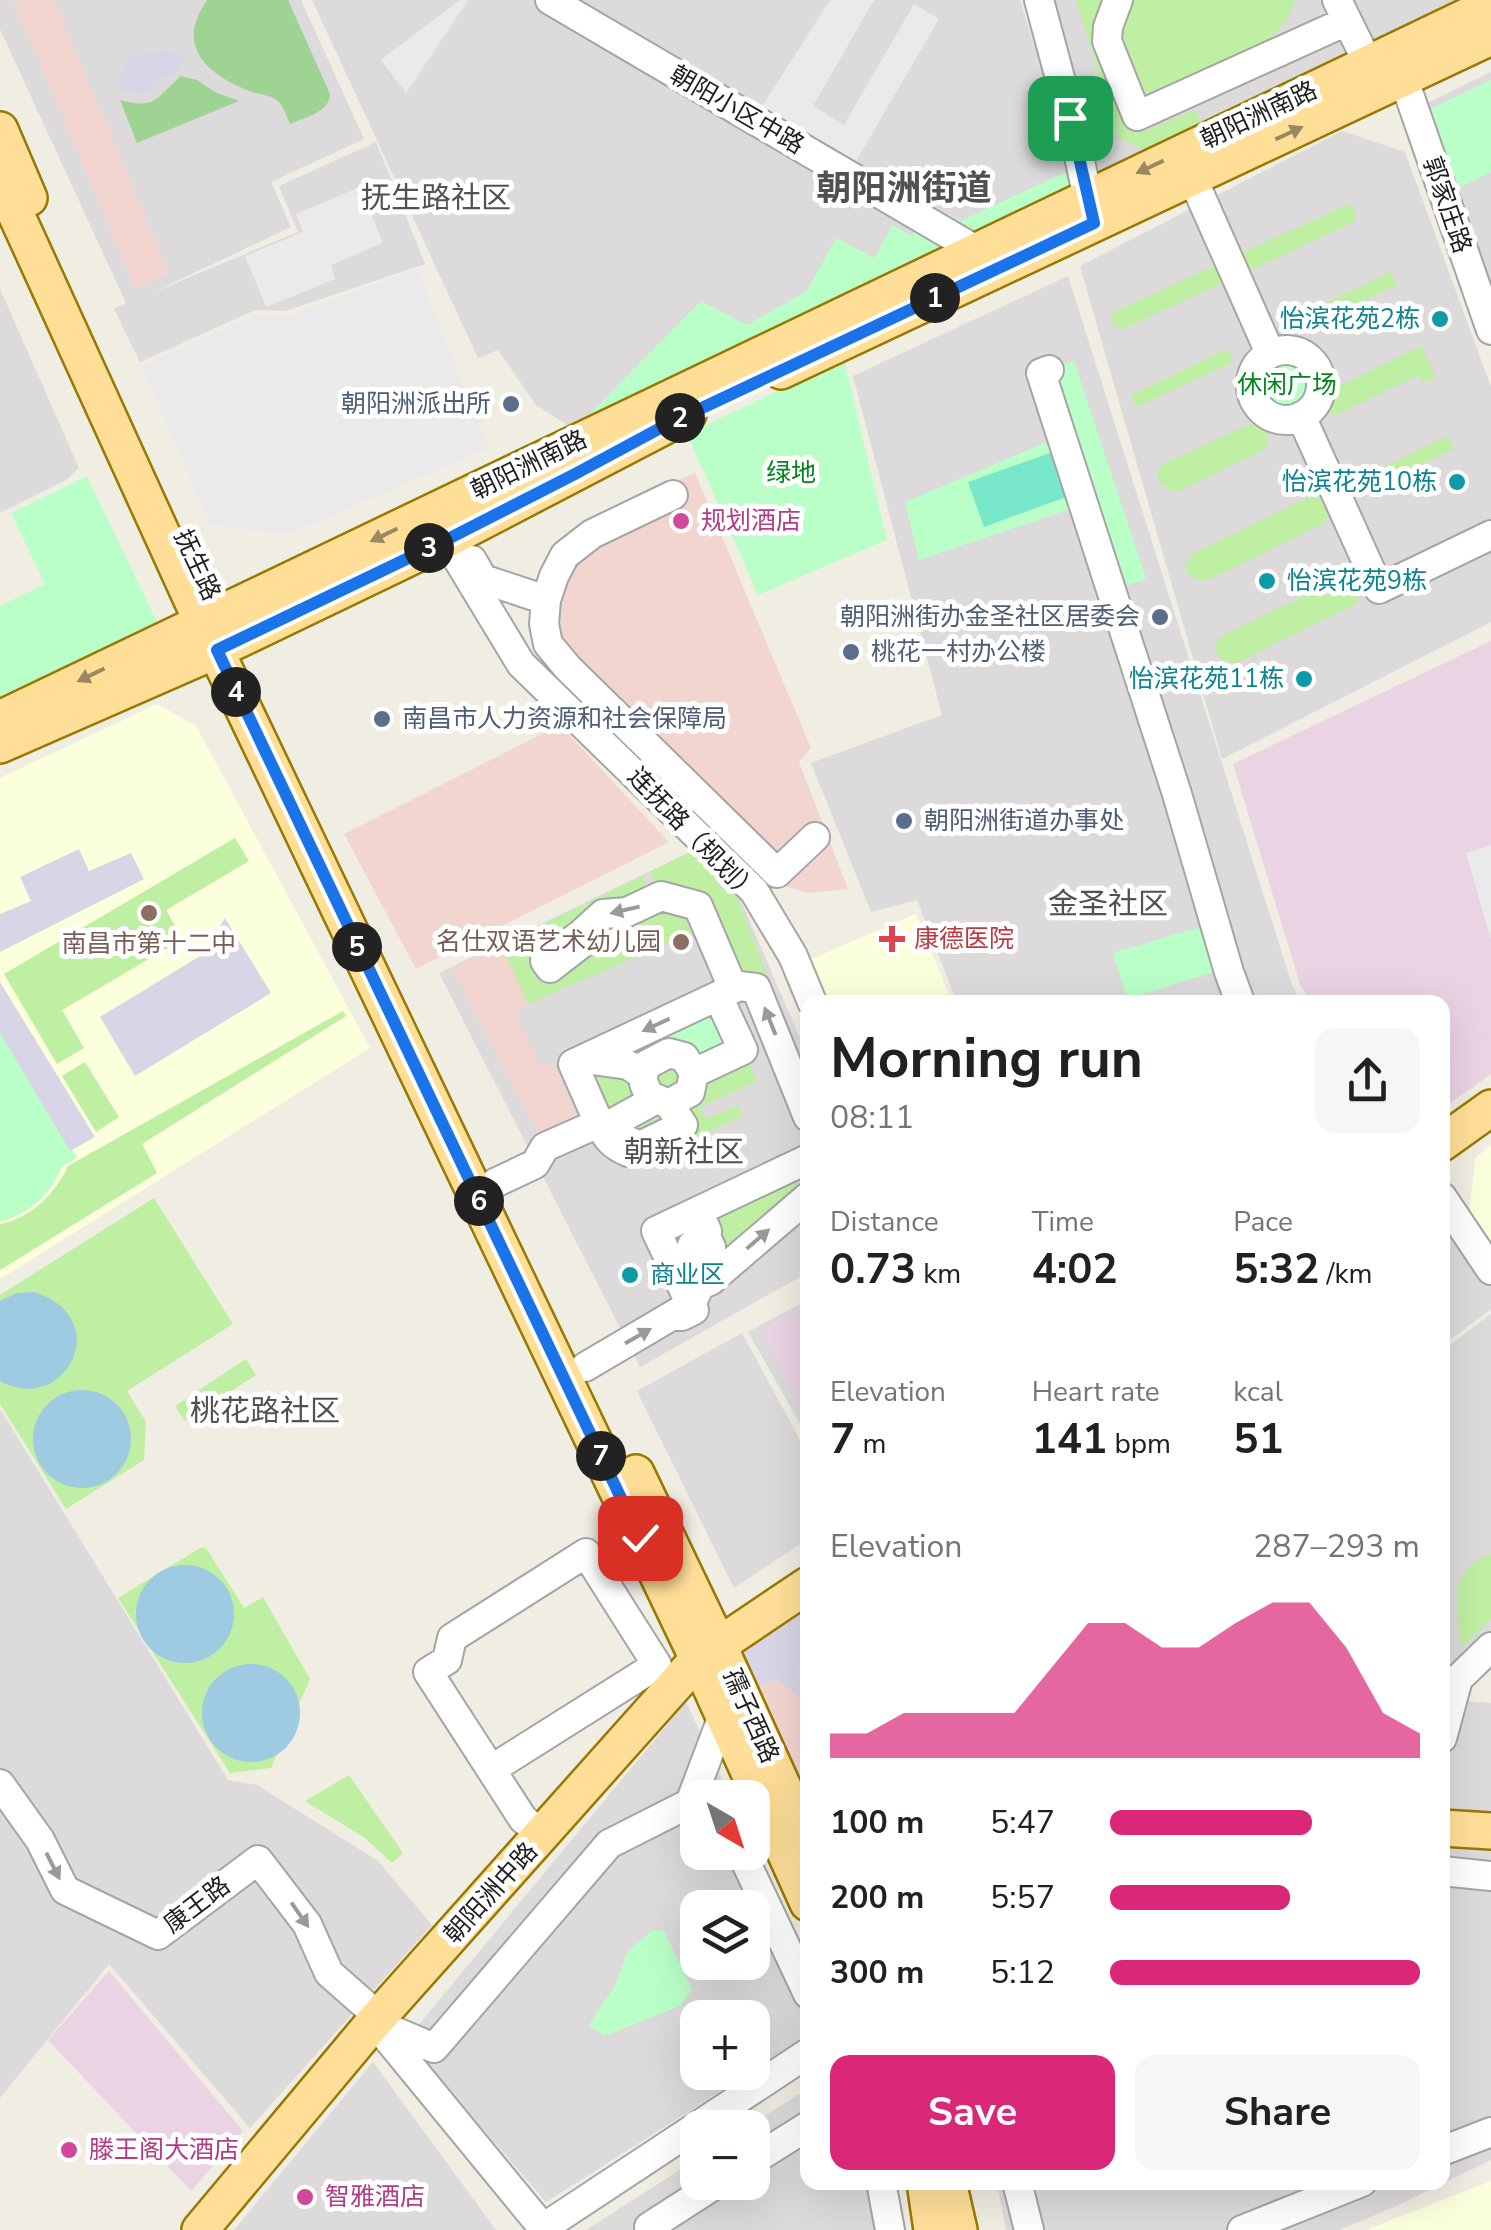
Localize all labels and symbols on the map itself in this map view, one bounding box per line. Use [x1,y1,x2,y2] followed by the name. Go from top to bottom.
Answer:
[664,58,810,162] street label: 朝阳小区中路
[1195,73,1323,157] street label: 朝阳洲南路
[1028,76,1113,161] pin
[1275,124,1304,141] one-way arrow
[1415,152,1479,258] street label: 郭家庄路
[1135,159,1164,176] one-way arrow
[816,165,992,212] district label: 朝阳洲街道
[361,178,511,219] district label: 抚生路社区
[910,273,960,323] pin: 1
[1280,302,1420,336] place label: 怡滨花苑2栋
[1429,308,1451,330] marker: 怡滨花苑2栋
[1237,368,1337,402] park label: 休闲广场
[341,387,491,421] place label: 朝阳洲派出所
[500,393,522,415] marker: 朝阳洲派出所
[655,393,705,443] pin: 2
[465,422,593,508] street label: 朝阳洲南路
[766,456,816,490] park label: 绿地
[1282,465,1437,499] place label: 怡滨花苑10栋
[1446,471,1468,493] marker: 怡滨花苑10栋
[701,504,801,538] place label: 规划酒店
[670,510,692,532] marker: 规划酒店
[404,523,454,573] pin: 3
[166,524,228,606] street label: 抚生路
[369,526,398,543] one-way arrow
[1287,564,1427,598] place label: 怡滨花苑9栋
[1256,570,1278,592] marker: 怡滨花苑9栋
[840,600,1140,634] place label: 朝阳洲街办金圣社区居委会
[1149,606,1171,628] marker: 朝阳洲街办金圣社区居委会
[871,635,1046,669] place label: 桃花一村办公楼
[840,641,862,663] marker: 桃花一村办公楼
[1129,662,1284,696] place label: 怡滨花苑11栋
[76,667,105,684] one-way arrow
[211,667,261,717] pin: 4
[1293,668,1315,690] marker: 怡滨花苑11栋
[402,702,727,736] place label: 南昌市人力资源和社会保障局
[371,708,393,730] marker: 南昌市人力资源和社会保障局
[620,760,766,910] street label: 连抚路（规划）
[924,804,1124,838] place label: 朝阳洲街道办事处
[893,810,915,832] marker: 朝阳洲街道办事处
[1048,884,1168,925] district label: 金圣社区
[138,902,160,924] marker: 南昌市第十二中
[609,902,640,918] one-way arrow
[332,922,382,972] pin: 5
[914,922,1014,956] place label: 康德医院
[436,925,661,959] place label: 名仕双语艺术幼儿园
[879,926,905,952] marker: 康德医院
[61,927,237,961] place label: 南昌市第十二中
[670,931,692,953] marker: 名仕双语艺术幼儿园
[762,1006,778,1036] one-way arrow
[641,1017,670,1034] one-way arrow
[624,1132,744,1173] district label: 朝新社区
[454,1176,504,1226] pin: 6
[745,1228,770,1250] one-way arrow
[650,1258,725,1292] place label: 商业区
[619,1264,641,1286] marker: 商业区
[624,1328,652,1345] one-way arrow
[190,1391,340,1432] district label: 桃花路社区
[576,1431,626,1481] pin: 7
[598,1496,683,1581] pin
[715,1663,787,1769] street label: 孺子西路
[680,1780,770,1870] north arrow
[437,1835,545,1951] street label: 朝阳洲中路
[44,1851,61,1880] one-way arrow
[157,1869,237,1941] street label: 康王路
[289,1902,309,1929] one-way arrow
[89,2133,239,2167] place label: 滕王阁大酒店
[58,2139,80,2161] marker: 滕王阁大酒店
[325,2180,425,2214] place label: 智雅酒店
[294,2186,316,2208] marker: 智雅酒店

